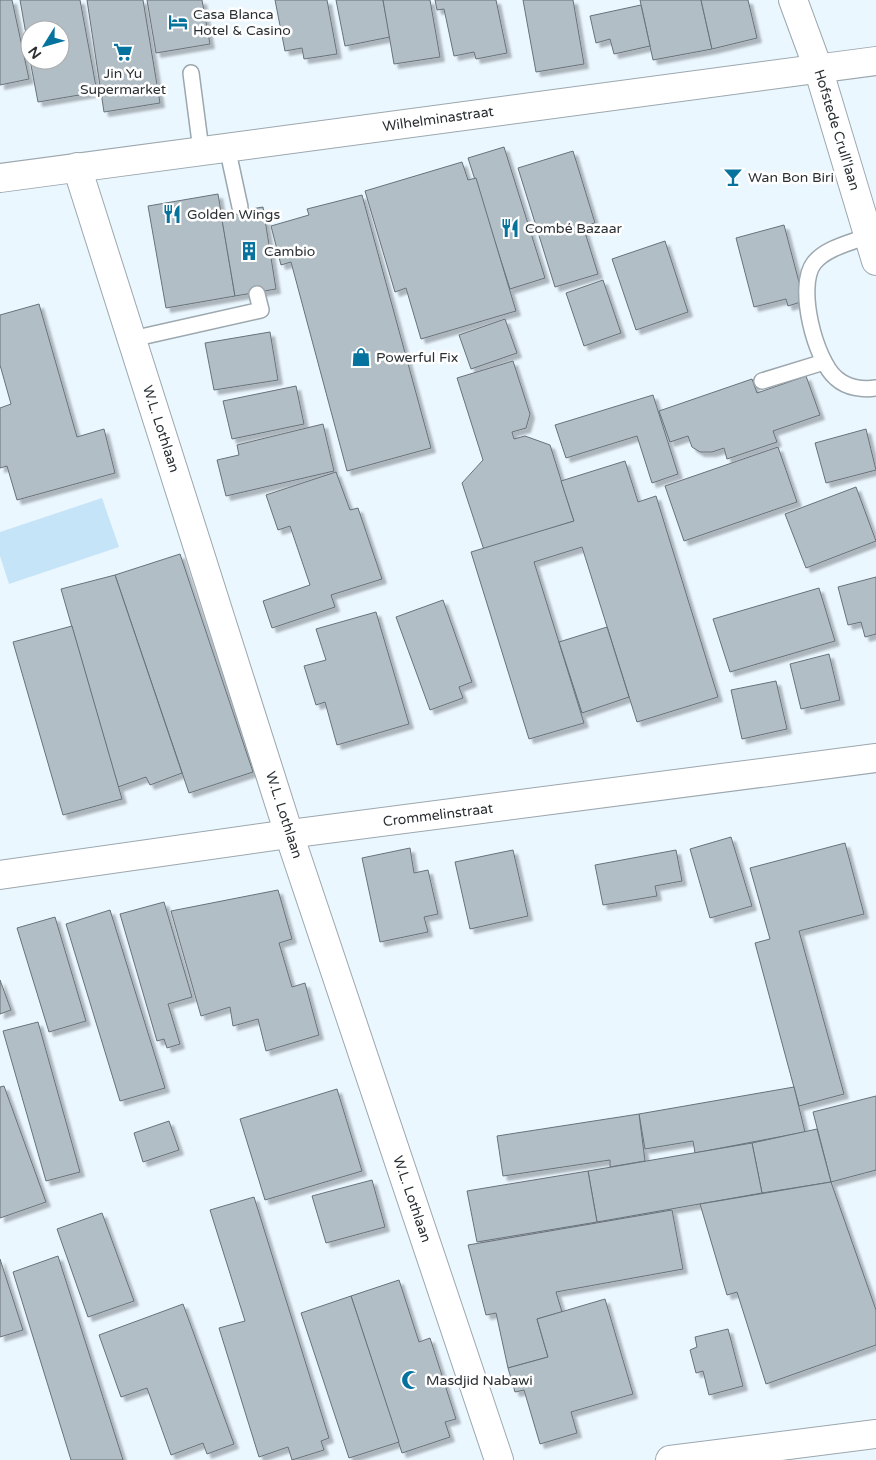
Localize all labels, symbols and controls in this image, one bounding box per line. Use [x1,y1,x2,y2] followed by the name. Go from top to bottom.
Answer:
[193,6,291,39] place label: Casa Blanca Hotel & Casino
[167,11,189,33] hotel icon: Casa Blanca Hotel & Casino
[20,20,70,70] north arrow
[112,41,134,63] supermarket icon: Jin Yu Supermarket
[25,43,45,62] text: N
[80,65,167,98] place label: Jin Yu Supermarket
[810,67,864,193] street label: Hofstede Crull'laan
[381,103,495,135] street label: Wilhelminastraat
[722,166,744,188] bar icon: Wan Bon Biri
[748,169,834,186] place label: Wan Bon Biri
[161,203,183,225] restaurant icon: Golden Wings
[187,206,280,223] place label: Golden Wings
[499,217,521,239] restaurant icon: Combé Bazaar
[525,220,623,237] place label: Combé Bazaar
[238,240,260,262] building icon: Cambio
[264,243,315,260] place label: Cambio
[350,346,372,368] shop icon: Powerful Fix
[376,349,458,366] place label: Powerful Fix
[139,383,183,475] street label: W.L. Lothlaan
[262,769,306,861] street label: W.L. Lothlaan
[382,800,495,830] street label: Crommelinstraat
[389,1153,435,1245] street label: W.L. Lothlaan
[400,1369,422,1391] mosque icon: Masdjid Nabawi
[426,1372,533,1389] place label: Masdjid Nabawi

